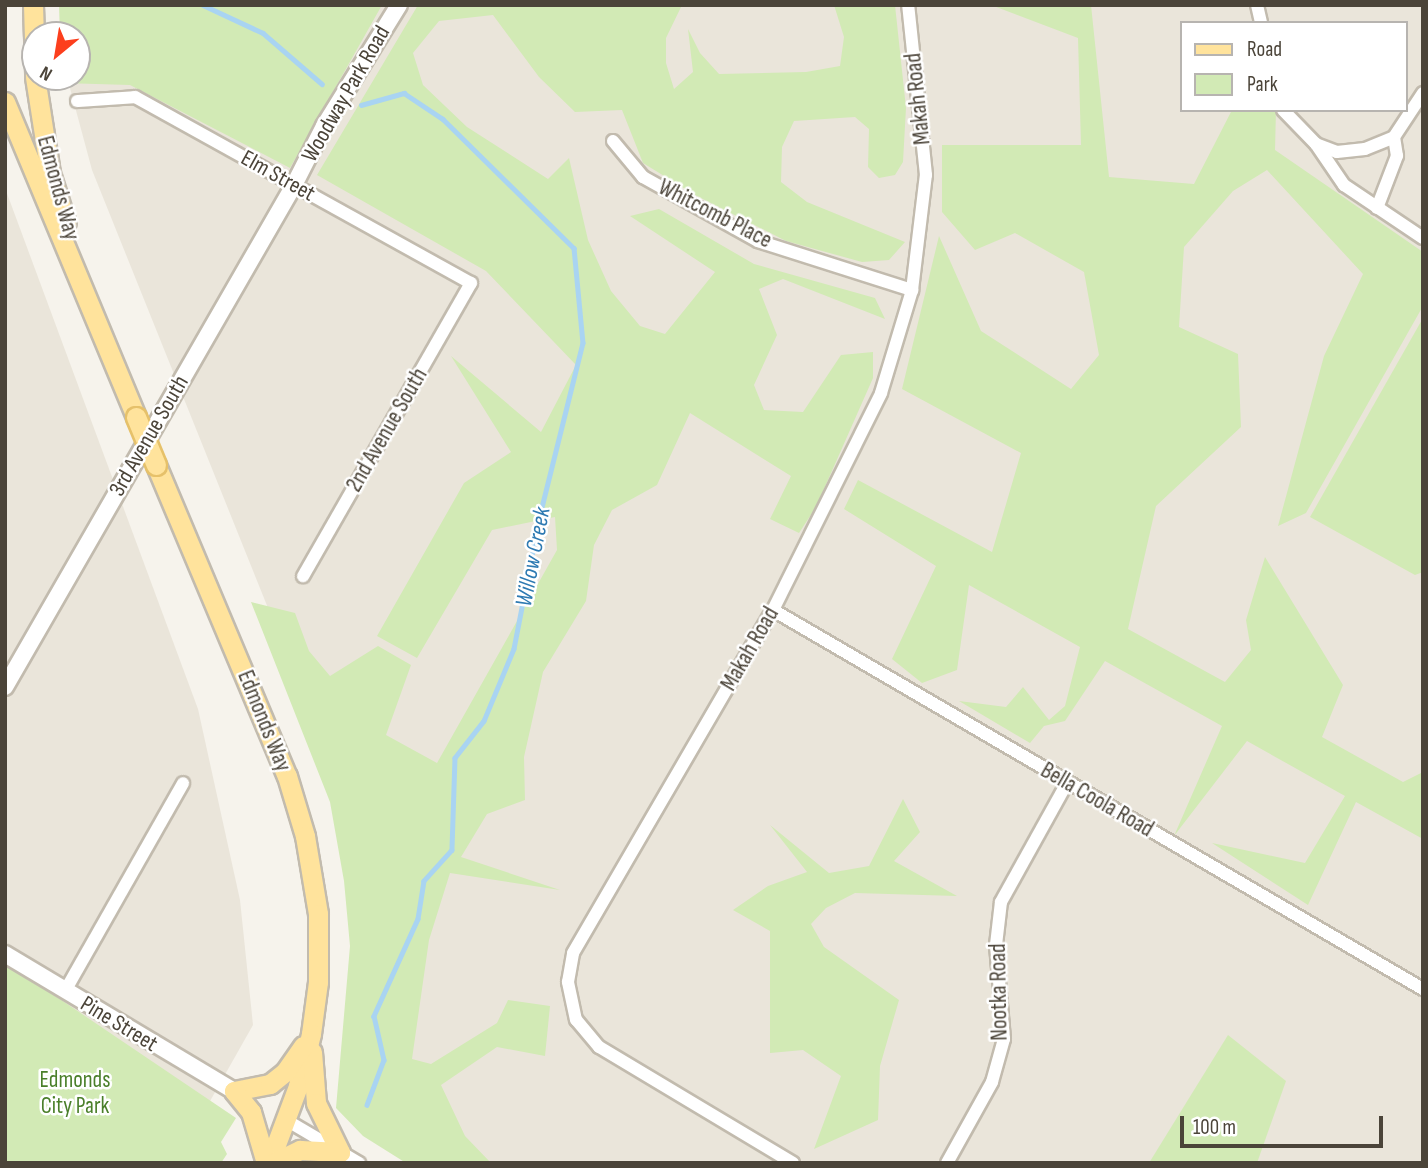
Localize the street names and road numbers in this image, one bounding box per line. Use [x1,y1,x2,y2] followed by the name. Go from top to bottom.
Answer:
[296,21,396,167] street label: Woodway Park Road
[899,52,937,146] street label: Makah Road
[31,133,85,243] street label: Edmonds Way
[236,144,320,208] street label: Elm Street
[654,174,776,254] street label: Whitcomb Place
[340,363,434,497] street label: 2nd Avenue South
[103,371,195,501] street label: 3rd Avenue South
[715,602,785,696] street label: Makah Road
[231,666,297,776] street label: Edmonds Way
[1036,757,1158,843] street label: Bella Coola Road
[984,943,1014,1041] street label: Nootka Road
[75,990,163,1058] street label: Pine Street

